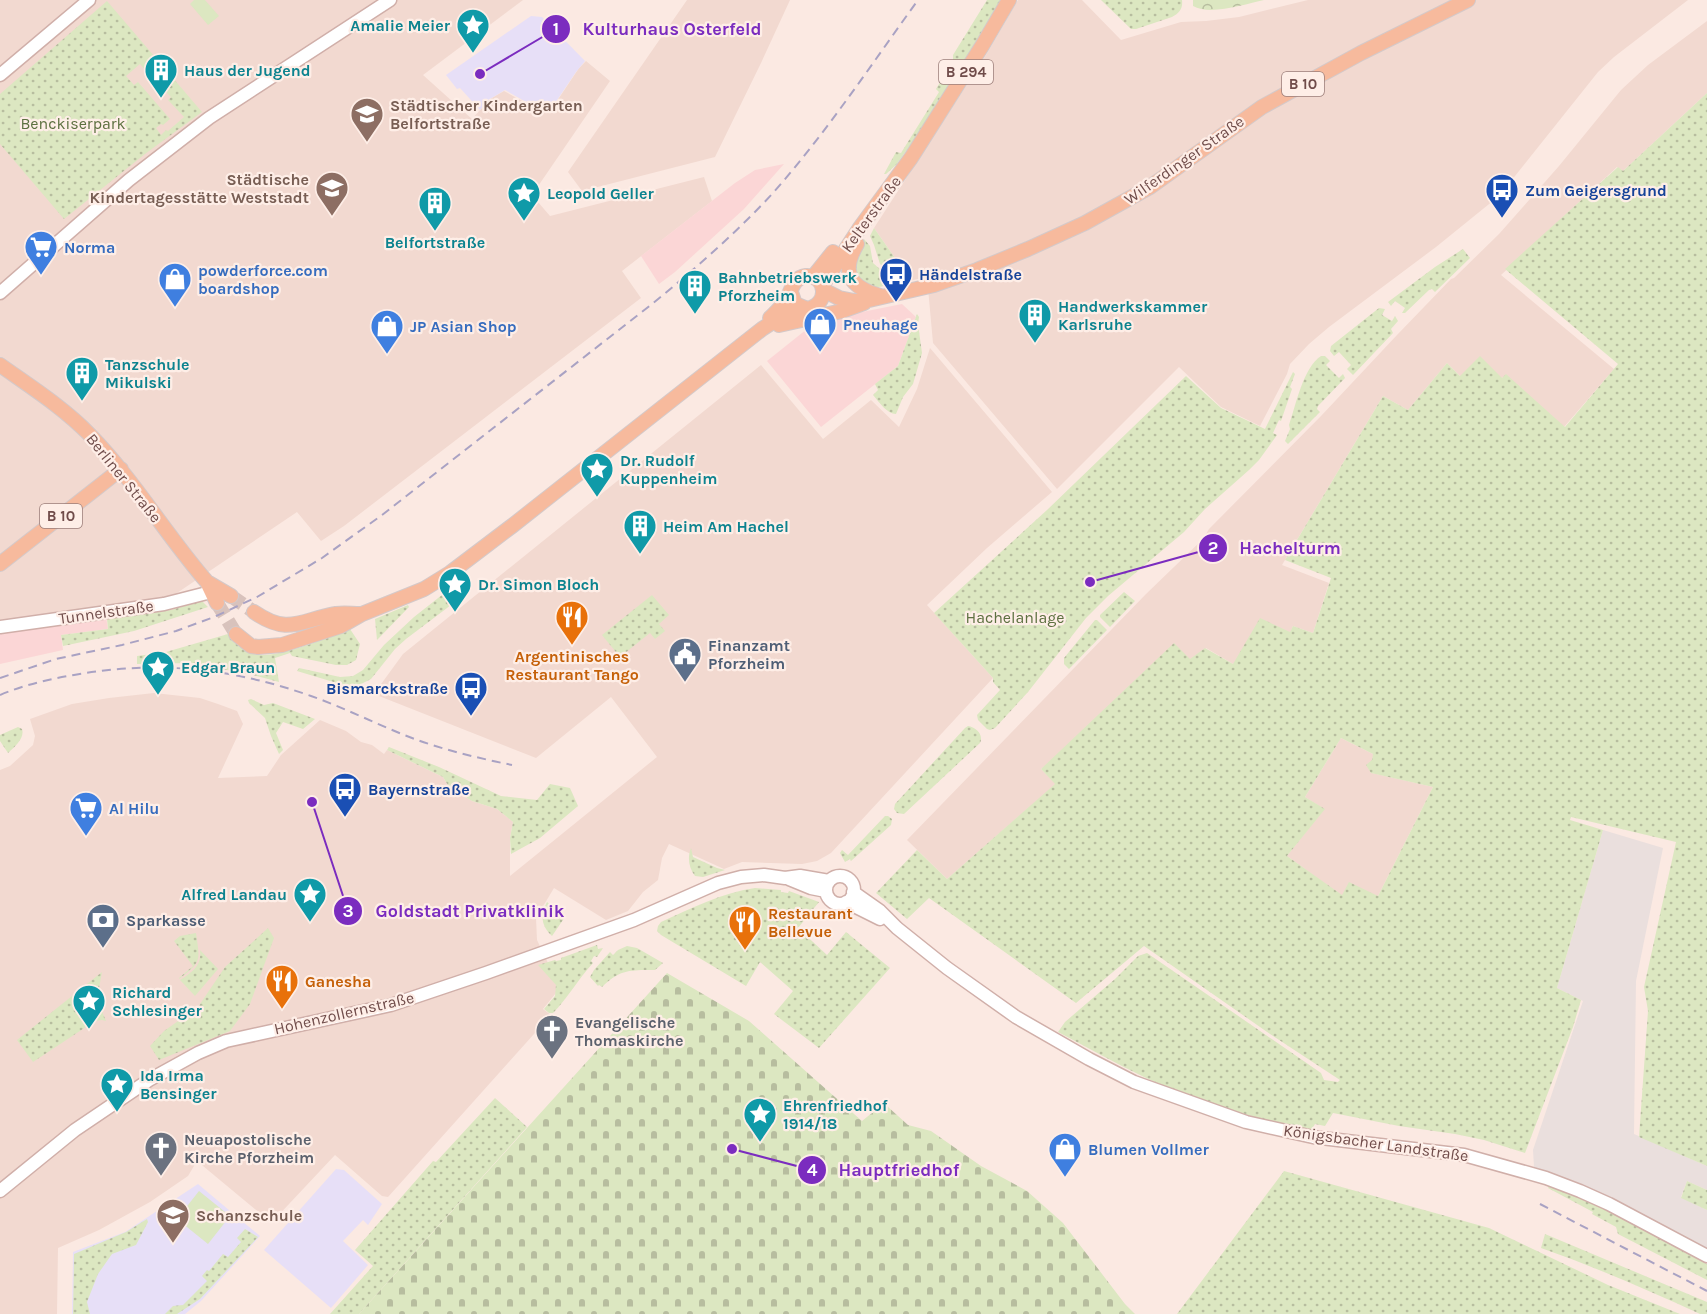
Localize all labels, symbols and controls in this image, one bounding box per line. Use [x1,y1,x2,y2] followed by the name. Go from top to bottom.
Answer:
[455,7,491,54] place icon: Amalie Meier
[541,11,774,47] callout: Kulturhaus Osterfeld
[350,16,451,35] place label: Amalie Meier
[553,18,559,40] text: 1
[582,18,762,40] text: Kulturhaus Osterfeld
[143,52,179,99] building icon: Haus der Jugend
[939,60,993,84] road number: B 294
[184,61,311,80] place label: Haus der Jugend
[1282,72,1324,96] road number: B 10
[349,96,385,143] school or university icon: Städtischer Kindergarten Belfortstraße
[390,96,583,133] place label: Städtischer Kindergarten Belfortstraße
[1120,111,1248,209] street label: Wilferdinger Straße
[20,114,126,133] park label: Benckiserpark
[90,170,309,207] place label: Städtische Kindertagesstätte Weststadt
[314,170,350,217] school or university icon: Städtische Kindertagesstätte Weststadt
[837,172,905,256] street label: Kelterstraße
[1484,172,1520,219] bus stop icon: Zum Geigersgrund
[506,175,542,222] place icon: Leopold Geller
[1525,181,1667,200] place label: Zum Geigersgrund
[547,184,655,203] place label: Leopold Geller
[417,185,453,232] building icon: Belfortstraße
[23,229,59,276] supermarket icon: Norma
[385,233,485,252] place label: Belfortstraße
[64,238,115,257] place label: Norma
[878,256,914,303] bus stop icon: Händelstraße
[157,261,193,308] shop icon: powderforce.com boardshop
[198,261,328,298] place label: powderforce.com boardshop
[919,265,1022,284] place label: Händelstraße
[677,268,713,315] building icon: Bahnbetriebswerk Pforzheim
[718,268,857,305] place label: Bahnbetriebswerk Pforzheim
[1017,297,1053,344] building icon: Handwerkskammer Karlsruhe
[1058,297,1208,334] place label: Handwerkskammer Karlsruhe
[802,306,838,353] shop icon: Pneuhage
[369,308,405,355] shop icon: JP Asian Shop
[843,315,918,334] place label: Pneuhage
[410,317,517,336] place label: JP Asian Shop
[64,355,100,402] building icon: Tanzschule Mikulski
[105,355,190,392] place label: Tanzschule Mikulski
[82,430,166,526] street label: Berliner Straße
[579,451,615,498] place icon: Dr. Rudolf Kuppenheim
[620,451,717,488] place label: Dr. Rudolf Kuppenheim
[40,504,82,528] road number: B 10
[622,508,658,555] building icon: Heim Am Hachel
[663,517,789,536] place label: Heim Am Hachel
[1198,530,1353,566] callout: Hachelturm
[1208,537,1218,559] text: 2
[1239,537,1341,559] text: Hachelturm
[437,566,473,613] place icon: Dr. Simon Bloch
[478,575,599,594] place label: Dr. Simon Bloch
[57,596,155,628] street label: Tunnelstraße
[554,599,590,646] restaurant icon: Argentinisches Restaurant Tango
[965,608,1065,627] park label: Hachelanlage
[667,636,703,683] public building icon: Finanzamt Pforzheim
[708,636,790,673] place label: Finanzamt Pforzheim
[505,647,639,684] place label: Argentinisches Restaurant Tango
[140,649,176,696] place icon: Edgar Braun
[181,658,275,677] place label: Edgar Braun
[453,670,489,717] bus stop icon: Bismarckstraße
[326,679,448,698] place label: Bismarckstraße
[327,771,363,818] bus stop icon: Bayernstraße
[368,780,470,799] place label: Bayernstraße
[68,790,104,837] supermarket icon: Al Hilu
[109,799,159,818] place label: Al Hilu
[292,876,328,923] place icon: Alfred Landau
[181,885,287,904] place label: Alfred Landau
[333,893,576,929] callout: Goldstadt Privatklinik
[342,900,354,922] text: 3
[376,900,565,922] text: Goldstadt Privatklinik
[85,902,121,949] bank icon: Sparkasse
[727,904,763,951] restaurant icon: Restaurant Bellevue
[768,904,853,941] place label: Restaurant Bellevue
[126,911,206,930] place label: Sparkasse
[264,963,300,1010] restaurant icon: Ganesha
[305,972,371,991] place label: Ganesha
[71,983,107,1030] place icon: Richard Schlesinger
[112,983,202,1020] place label: Richard Schlesinger
[272,988,416,1038] street label: Hohenzollernstraße
[534,1013,570,1060] church icon: Evangelische Thomaskirche
[575,1013,683,1050] place label: Evangelische Thomaskirche
[99,1066,135,1113] place icon: Ida Irma Bensinger
[140,1066,217,1103] place label: Ida Irma Bensinger
[742,1096,778,1143] place icon: Ehrenfriedhof 1914/18
[783,1096,888,1133] place label: Ehrenfriedhof 1914/18
[1282,1121,1470,1165] street label: Königsbacher Landstraße
[143,1130,179,1177] church icon: Neuapostolische Kirche Pforzheim
[184,1130,314,1167] place label: Neuapostolische Kirche Pforzheim
[1047,1131,1083,1178] shop icon: Blumen Vollmer
[1088,1140,1209,1159] place label: Blumen Vollmer
[797,1152,971,1188] callout: Hauptfriedhof
[807,1159,818,1181] text: 4
[839,1159,960,1181] text: Hauptfriedhof
[155,1197,191,1244] school or university icon: Schanzschule
[196,1206,302,1225] place label: Schanzschule

